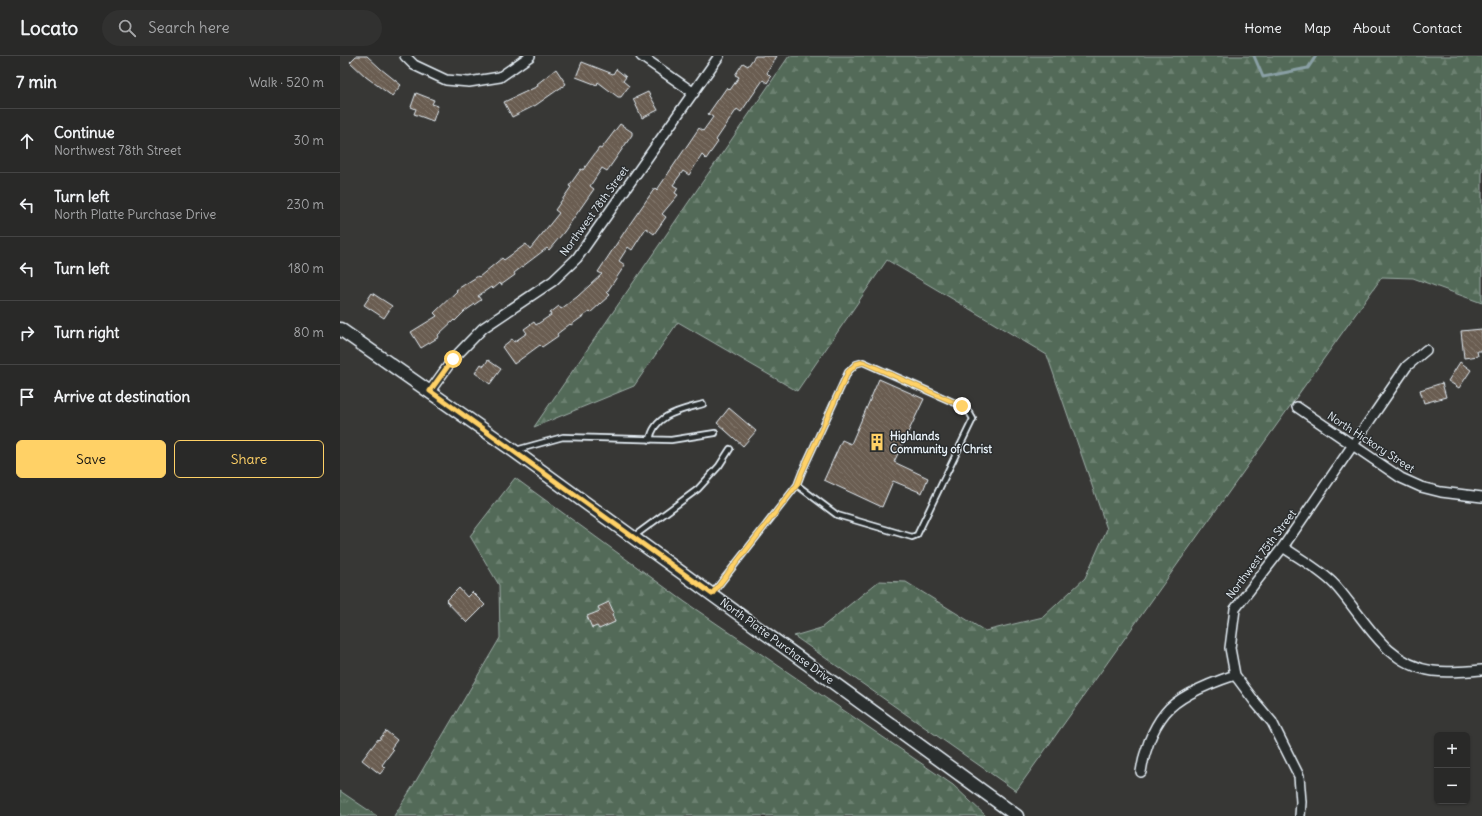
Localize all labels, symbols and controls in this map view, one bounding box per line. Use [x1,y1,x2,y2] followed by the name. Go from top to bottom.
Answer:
[102,10,382,46] search box
[20,16,78,40] text: Locato
[116,17,138,39] icon: search
[148,18,230,37] text: Search here
[1244,19,1282,37] text: Home
[1304,19,1331,37] text: Map
[1353,19,1391,37] text: About
[1413,19,1462,37] text: Contact
[16,71,57,93] text: 7 min
[249,74,324,91] text: Walk · 520 m
[54,123,115,142] text: Continue
[16,130,38,152] icon: ahead
[294,132,324,149] text: 30 m
[54,142,181,159] text: Northwest 78th Street
[557,163,632,259] street label: Northwest 78th Street
[54,187,109,206] text: Turn left
[16,194,38,216] icon: left
[286,196,324,213] text: 230 m
[54,206,216,223] text: North Platte Purchase Drive
[16,258,38,280] icon: left
[54,259,109,278] text: Turn left
[288,260,324,277] text: 180 m
[16,322,38,344] icon: right
[54,323,119,342] text: Turn right
[293,324,324,341] text: 80 m
[444,350,462,368] route start
[16,386,38,408] icon: arrive
[54,387,190,406] text: Arrive at destination
[953,397,971,415] route end
[1325,409,1418,476] street label: North Hickory Street
[890,429,992,457] place label: Highlands Community of Christ
[867,432,887,452] building icon: Highlands Community of Christ
[16,440,166,478] button: Save
[174,440,324,478] button: Share
[1223,507,1299,601] street label: Northwest 75th Street
[717,595,837,687] street label: North Platte Purchase Drive
[1434,732,1470,804] map controls
[1434,732,1470,768] button: +
[1434,768,1470,804] button: −

